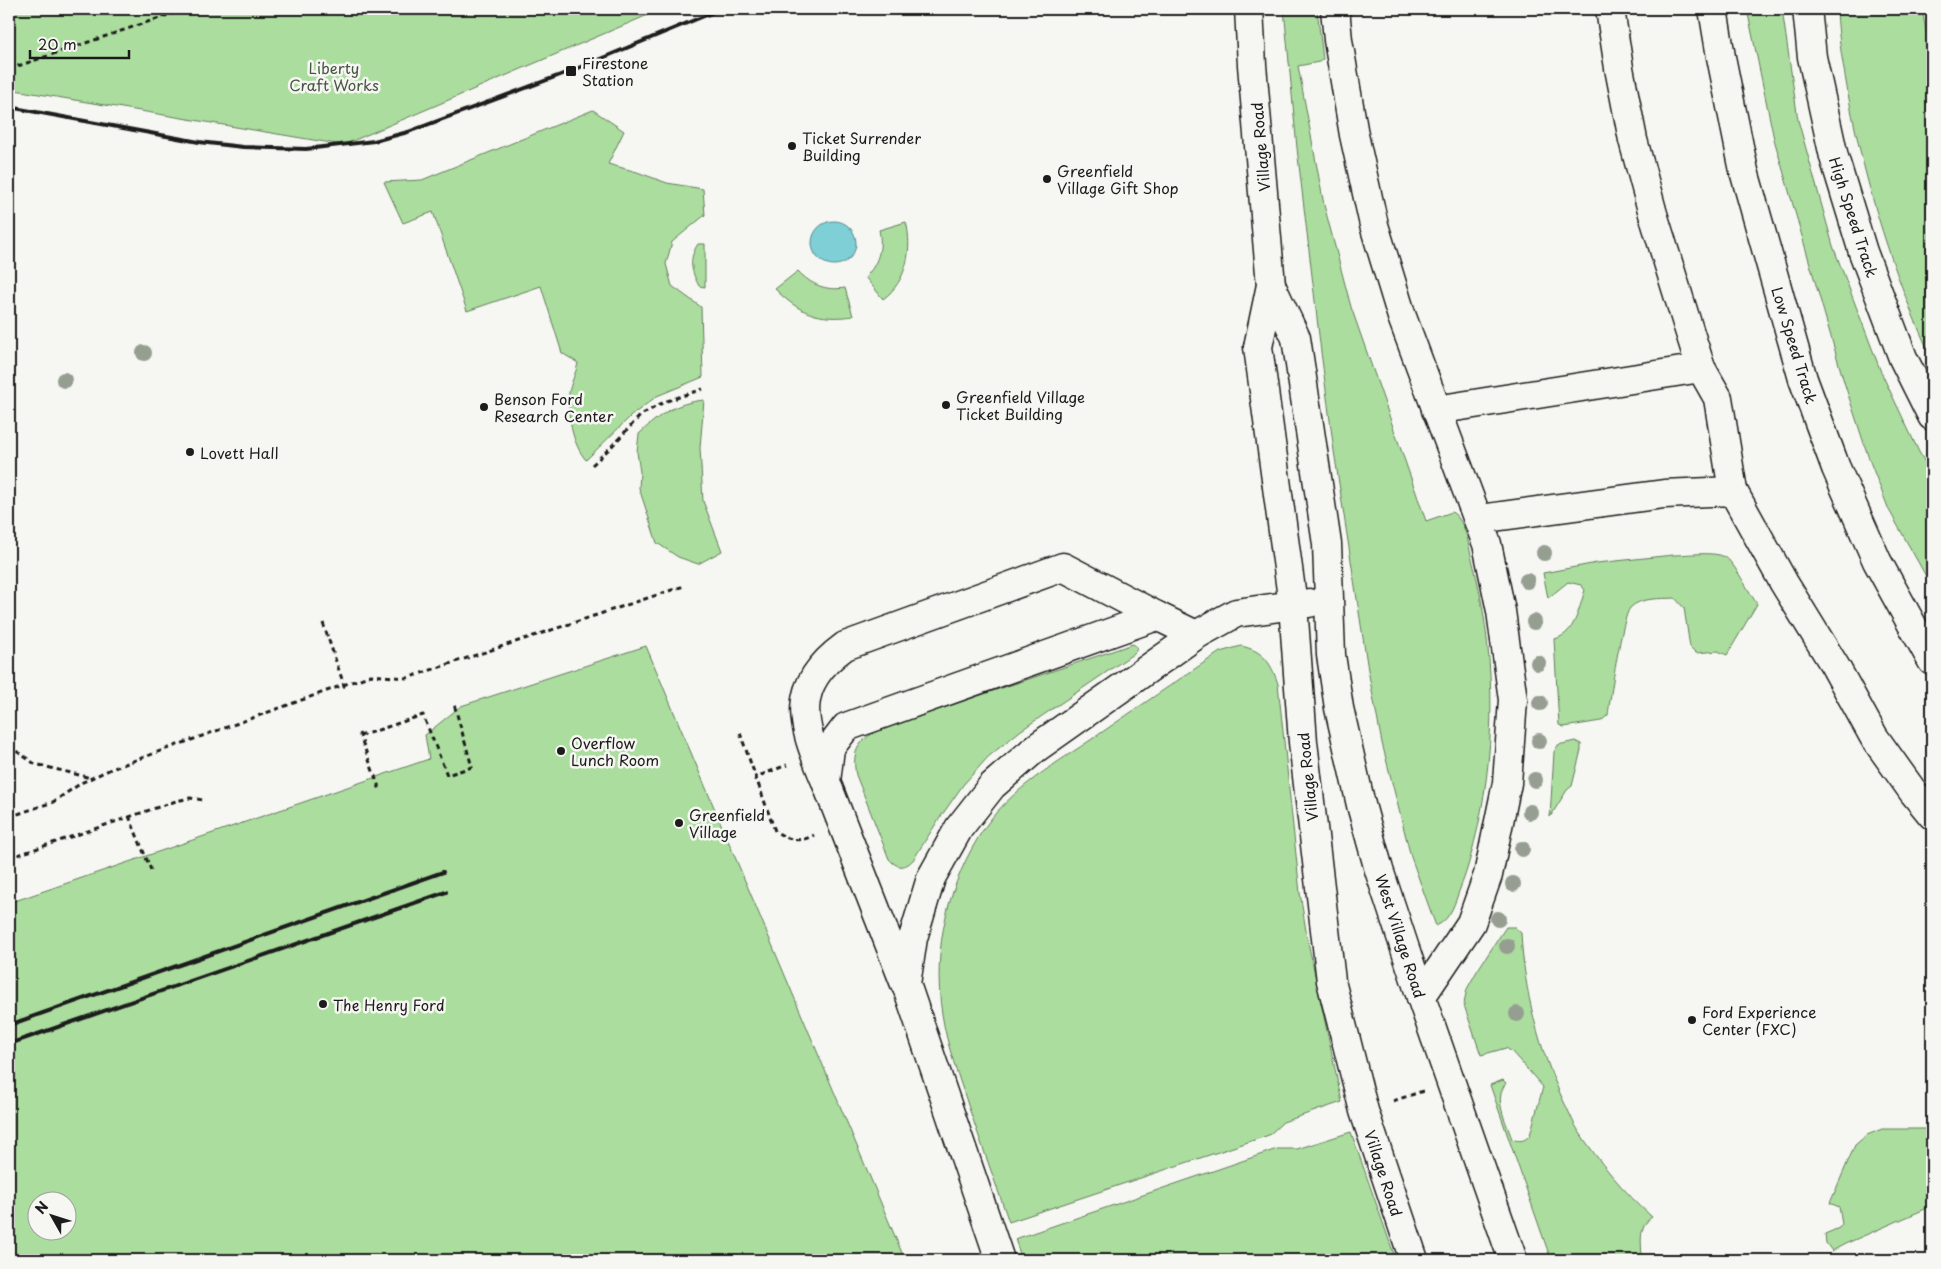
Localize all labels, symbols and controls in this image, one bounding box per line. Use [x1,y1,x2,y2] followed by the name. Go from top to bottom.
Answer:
[30,28,129,60] scale bar
[38,32,77,55] text: 20 m
[582,51,648,91] place label: Firestone Station
[289,56,379,96] park label: Liberty Craft Works
[564,64,578,78] marker: Firestone Station
[1245,101,1275,193] street label: Village Road
[802,126,921,166] place label: Ticket Surrender Building
[786,140,798,152] marker: Ticket Surrender Building
[1824,154,1884,280] street label: High Speed Track
[1057,159,1179,199] place label: Greenfield Village Gift Shop
[1041,173,1053,185] marker: Greenfield Village Gift Shop
[1766,284,1824,406] street label: Low Speed Track
[956,385,1085,425] place label: Greenfield Village Ticket Building
[494,387,614,427] place label: Benson Ford Research Center
[940,399,952,411] marker: Greenfield Village Ticket Building
[478,401,490,413] marker: Benson Ford Research Center
[200,441,279,464] place label: Lovett Hall
[184,446,196,458] marker: Lovett Hall
[571,731,659,771] place label: Overflow Lunch Room
[1291,731,1323,823] street label: Village Road
[555,745,567,757] marker: Overflow Lunch Room
[689,803,765,843] place label: Greenfield Village
[673,817,685,829] marker: Greenfield Village
[1370,871,1432,1001] street label: West Village Road
[333,993,445,1016] place label: The Henry Ford
[317,998,329,1010] marker: The Henry Ford
[1702,1000,1816,1040] place label: Ford Experience Center (FXC)
[1686,1014,1698,1026] marker: Ford Experience Center (FXC)
[1359,1127,1409,1219] street label: Village Road
[28,1192,78,1242] north arrow
[30,1197,53,1218] text: N

